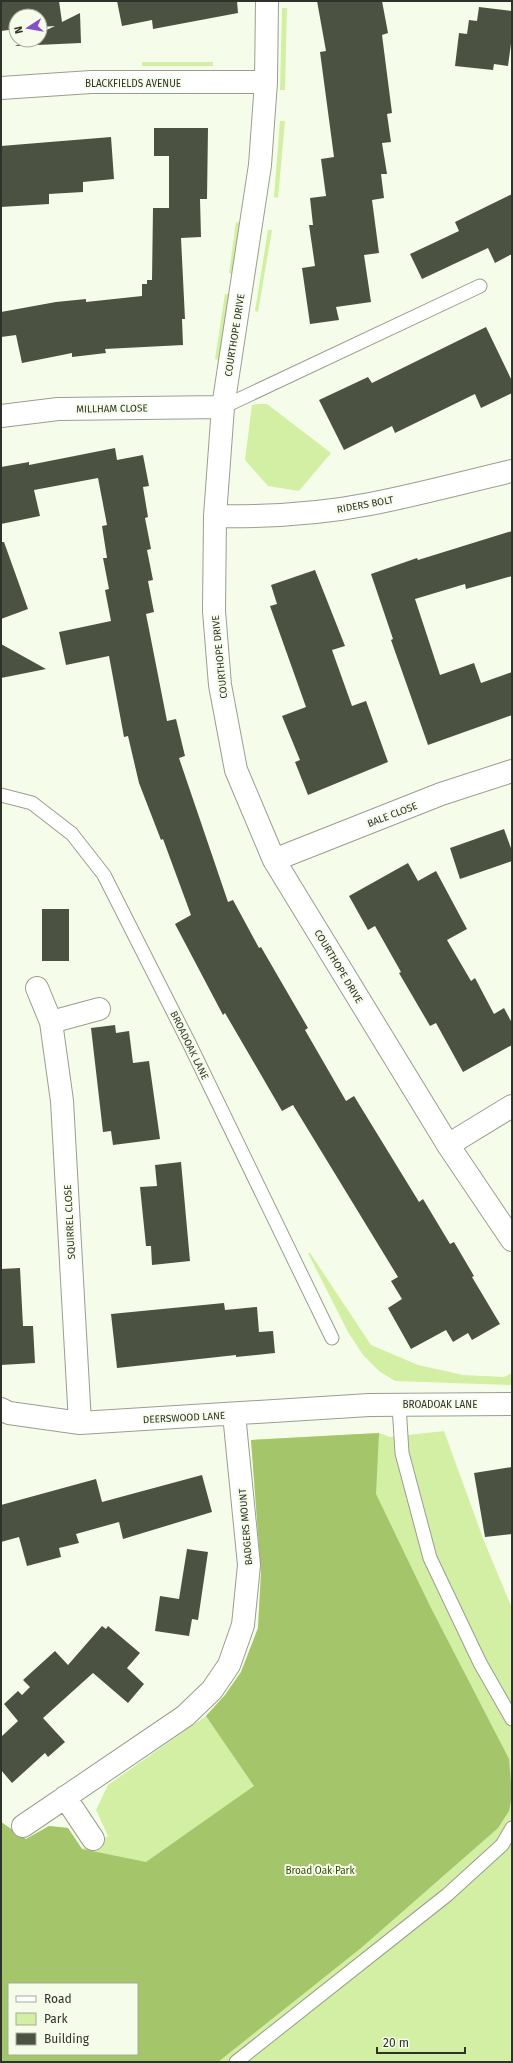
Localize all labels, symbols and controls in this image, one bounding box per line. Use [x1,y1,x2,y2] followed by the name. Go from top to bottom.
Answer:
[8,8,48,48] north arrow
[12,25,26,35] text: N
[85,78,181,90] street label: BLACKFIELDS AVENUE
[223,293,247,378] street label: COURTHOPE DRIVE
[76,402,148,416] street label: MILLHAM CLOSE
[336,494,395,516] street label: RIDERS BOLT
[210,615,230,699] street label: COURTHOPE DRIVE
[366,800,419,830] street label: BALE CLOSE
[311,927,365,1006] street label: COURTHOPE DRIVE
[167,1009,211,1082] street label: BROADOAK LANE
[62,1184,78,1260] street label: SQUIRREL CLOSE
[402,1399,478,1411] street label: BROADOAK LANE
[143,1410,226,1426] street label: DEERSWOOD LANE
[237,1487,255,1566] street label: BADGERS MOUNT
[285,1865,355,1877] park label: Broad Oak Park
[8,1983,138,2055] legend
[44,1992,72,2006] text: Road
[44,2012,68,2026] text: Park
[377,2029,465,2055] scale bar
[44,2032,90,2046] text: Building
[383,2036,409,2050] text: 20 m

